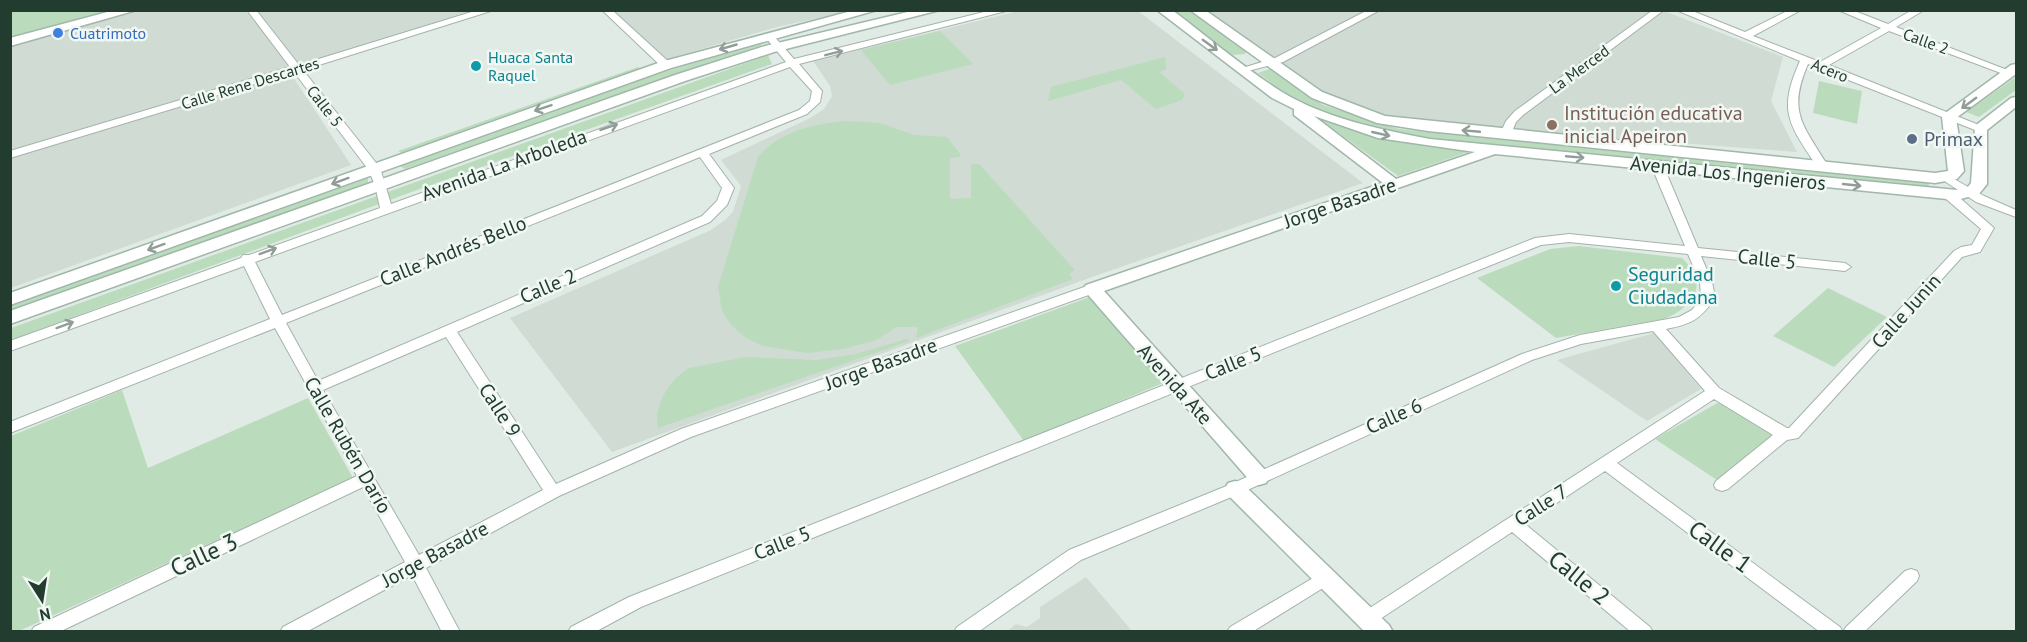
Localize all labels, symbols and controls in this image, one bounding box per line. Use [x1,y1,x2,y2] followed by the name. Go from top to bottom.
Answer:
[70,23,146,43] place label: Cuatrimoto
[1900,24,1952,58] street label: Calle 2
[51,26,65,40] marker: Cuatrimoto
[1202,39,1218,51] one-way arrow
[1545,40,1613,98] street label: La Merced
[719,42,738,53] one-way arrow
[824,46,843,58] one-way arrow
[488,47,573,85] place label: Huaca Santa Raquel
[179,52,322,113] street label: Calle Rene Descartes
[1809,54,1851,86] street label: Acero
[469,59,483,73] marker: Huaca Santa Raquel
[303,81,347,131] street label: Calle 5
[1962,96,1978,109] one-way arrow
[1564,100,1743,149] place label: Institución educativa inicial Apeiron
[534,104,553,115] one-way arrow
[1545,118,1559,132] marker: Institución educativa inicial Apeiron
[600,121,618,132] one-way arrow
[418,123,590,207] street label: Avenida La Arboleda
[1461,125,1481,136] one-way arrow
[1924,126,1983,152] place label: Primax
[1371,129,1390,141] one-way arrow
[1905,132,1919,146] marker: Primax
[1629,150,1827,196] street label: Avenida Los Ingenieros
[1564,152,1584,163] one-way arrow
[1279,172,1400,235] street label: Jorge Basadre
[331,176,350,187] one-way arrow
[1842,180,1862,191] one-way arrow
[376,210,530,292] street label: Calle Andrés Bello
[147,242,166,253] one-way arrow
[1736,243,1798,275] street label: Calle 5
[258,244,277,255] one-way arrow
[1628,261,1718,310] place label: Seguridad Ciudadana
[516,262,580,310] street label: Calle 2
[1866,268,1946,354] street label: Calle Junin
[1609,279,1623,293] marker: Seguridad Ciudadana
[56,319,74,330] one-way arrow
[821,332,941,397] street label: Jorge Basadre
[1132,338,1218,430] street label: Avenida Ate
[1201,340,1265,386] street label: Calle 5
[298,372,398,518] street label: Calle Rubén Darío
[473,378,527,442] street label: Calle 9
[1362,392,1426,440] street label: Calle 6
[1509,478,1573,532] street label: Calle 7
[1683,513,1758,580] street label: Calle 1
[376,515,493,593] street label: Jorge Basadre
[750,520,814,566] street label: Calle 5
[165,526,242,584] street label: Calle 3
[1542,543,1617,612] street label: Calle 2
[12,570,72,630] north arrow
[38,604,52,626] text: N

